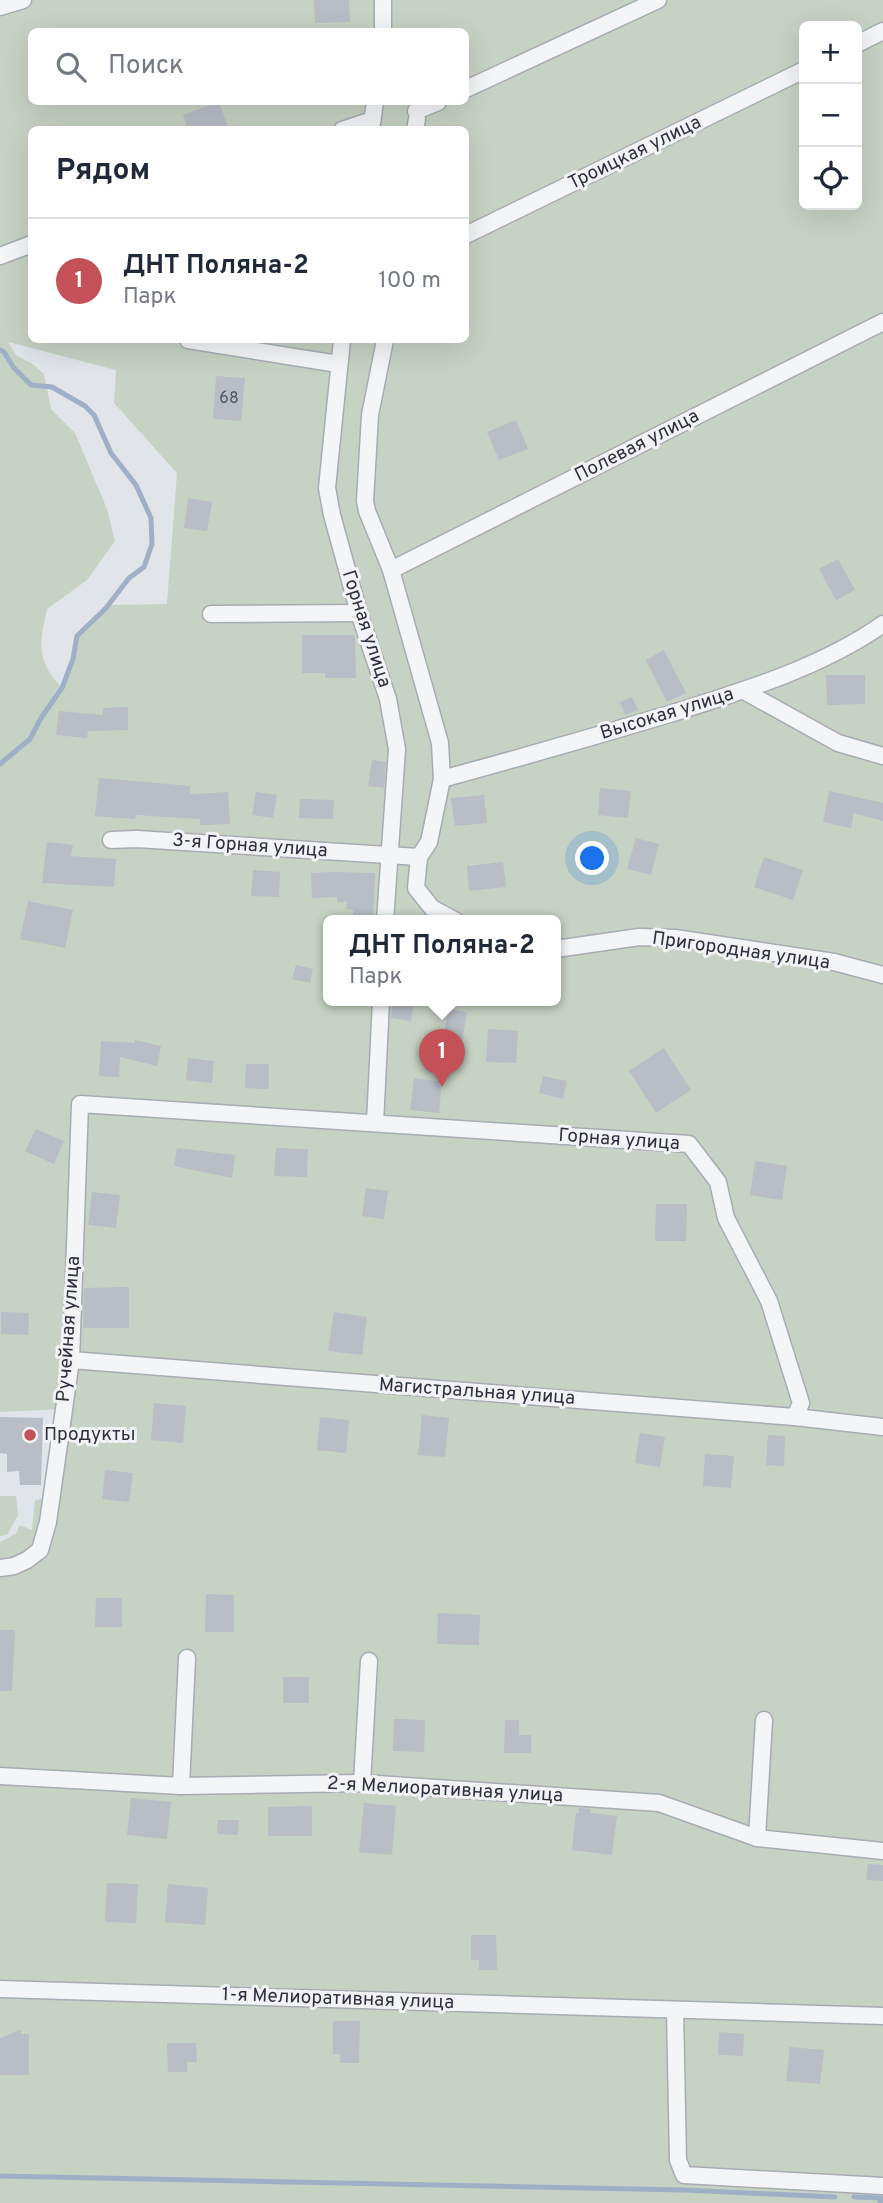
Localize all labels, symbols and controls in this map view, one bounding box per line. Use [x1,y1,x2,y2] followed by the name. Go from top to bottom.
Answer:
[799,21,862,210] map controls
[799,21,862,84] button: +
[28,28,469,105] search box
[52,48,90,86] icon: search
[108,50,184,83] text: Поиск
[799,84,862,147] button: −
[565,110,705,196] street label: Троицкая улица
[799,147,862,210] button: locate
[56,153,150,190] text: Рядом
[123,250,309,283] text: ДНТ Поляна-2
[74,267,84,296] text: 1
[378,267,441,296] text: 100 m
[123,283,177,312] text: Парк
[219,389,239,409] house number: 68
[571,404,703,488] street label: Полевая улица
[336,567,396,691] street label: Горная улица
[597,682,737,746] street label: Высокая улица
[172,829,328,863] street label: 3-я Горная улица
[575,841,609,875] your location
[323,915,561,1006] popup
[651,927,831,975] street label: Пригородная улица
[349,930,535,963] text: ДНТ Поляна-2
[349,963,403,992] text: Парк
[419,1029,465,1087] pin: 1
[557,1124,681,1156] street label: Горная улица
[52,1255,86,1403] street label: Ручейная улица
[378,1373,576,1411] street label: Магистральная улица
[44,1423,135,1447] place label: Продукты
[22,1427,38,1443] marker: Продукты
[326,1772,564,1808] street label: 2-я Мелиоративная улица
[221,1983,455,2015] street label: 1-я Мелиоративная улица

